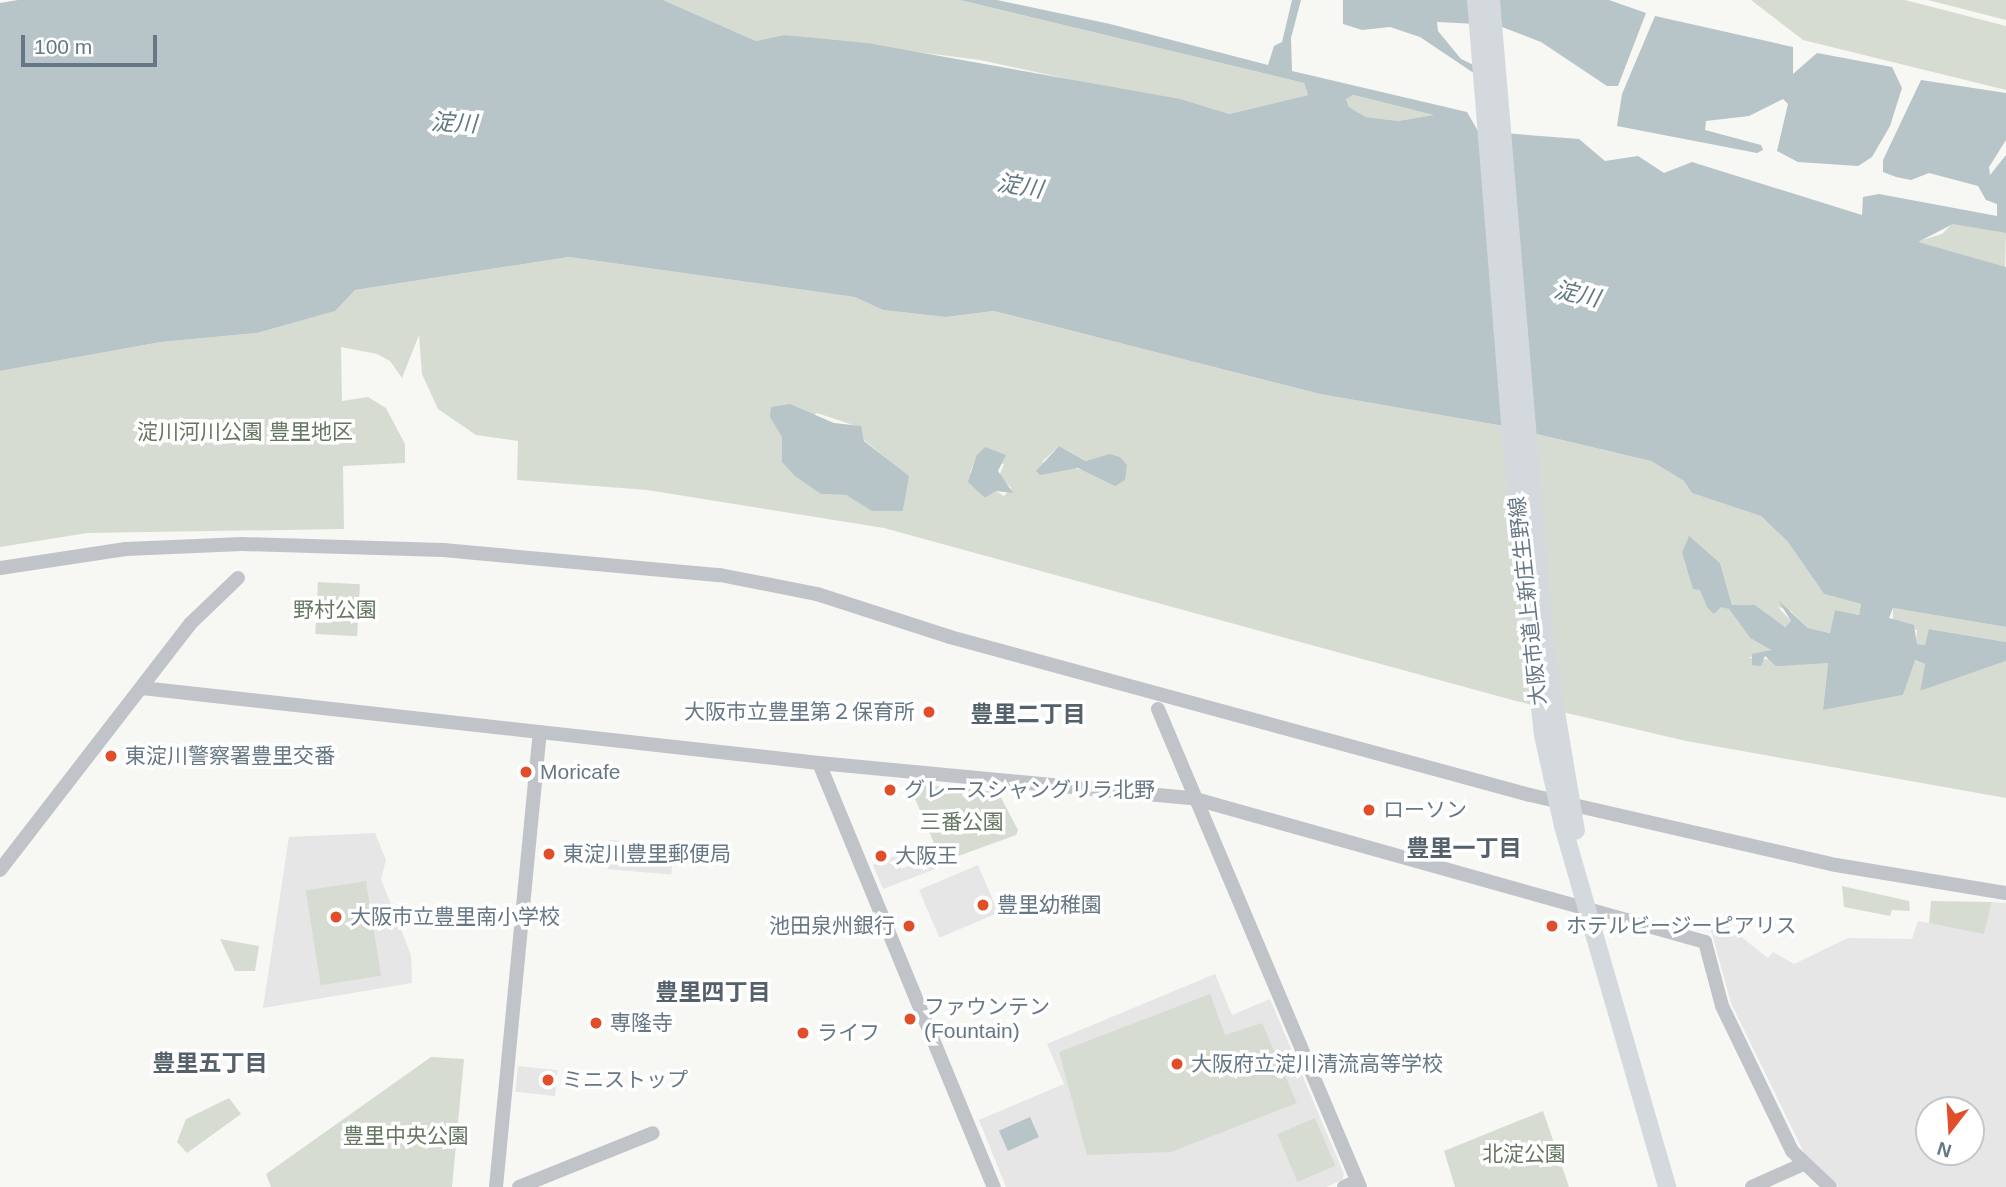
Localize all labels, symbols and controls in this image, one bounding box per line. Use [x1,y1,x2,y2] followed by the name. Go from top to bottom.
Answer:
[24,21,161,65] scale bar
[34,35,92,58] text: 100 m
[430,108,478,138] water label: 淀川
[995,169,1045,203] water label: 淀川
[1551,275,1603,313] water label: 淀川
[137,419,353,445] park label: 淀川河川公園 豊里地区
[1504,495,1552,707] street label: 大阪市道上新庄生野線
[293,597,377,623] park label: 野村公園
[684,699,915,725] place label: 大阪市立豊里第２保育所
[971,700,1085,728] district label: 豊里二丁目
[921,704,937,720] marker: 大阪市立豊里第２保育所
[125,743,335,769] place label: 東淀川警察署豊里交番
[103,748,119,764] marker: 東淀川警察署豊里交番
[540,759,621,785] place label: Moricafe
[518,764,534,780] marker: Moricafe
[904,777,1156,803] place label: グレースシャングリラ北野
[882,782,898,798] marker: グレースシャングリラ北野
[1383,797,1467,823] place label: ローソン
[1361,802,1377,818] marker: ローソン
[920,809,1004,835] park label: 三番公園
[1407,834,1521,862] district label: 豊里一丁目
[563,841,731,867] place label: 東淀川豊里郵便局
[895,843,958,869] place label: 大阪王
[541,846,557,862] marker: 東淀川豊里郵便局
[873,848,889,864] marker: 大阪王
[997,892,1102,918] place label: 豊里幼稚園
[975,897,991,913] marker: 豊里幼稚園
[350,904,560,930] place label: 大阪市立豊里南小学校
[328,909,344,925] marker: 大阪市立豊里南小学校
[769,913,895,939] place label: 池田泉州銀行
[1566,913,1797,939] place label: ホテルビージーピアリス
[901,918,917,934] marker: 池田泉州銀行
[1544,918,1560,934] marker: ホテルビージーピアリス
[656,978,770,1006] district label: 豊里四丁目
[924,994,1050,1044] place label: ファウンテン (Fountain)
[610,1010,673,1036] place label: 専隆寺
[902,1011,918,1027] marker: ファウンテン (Fountain)
[588,1015,604,1031] marker: 専隆寺
[817,1020,880,1046] place label: ライフ
[795,1025,811,1041] marker: ライフ
[153,1049,267,1077] district label: 豊里五丁目
[1191,1051,1443,1077] place label: 大阪府立淀川清流高等学校
[1169,1056,1185,1072] marker: 大阪府立淀川清流高等学校
[562,1067,688,1093] place label: ミニストップ
[540,1072,556,1088] marker: ミニストップ
[1915,1096,1985,1166] north arrow
[343,1123,469,1149] park label: 豊里中央公園
[1935,1138,1954,1162] text: N
[1482,1141,1566,1167] park label: 北淀公園

